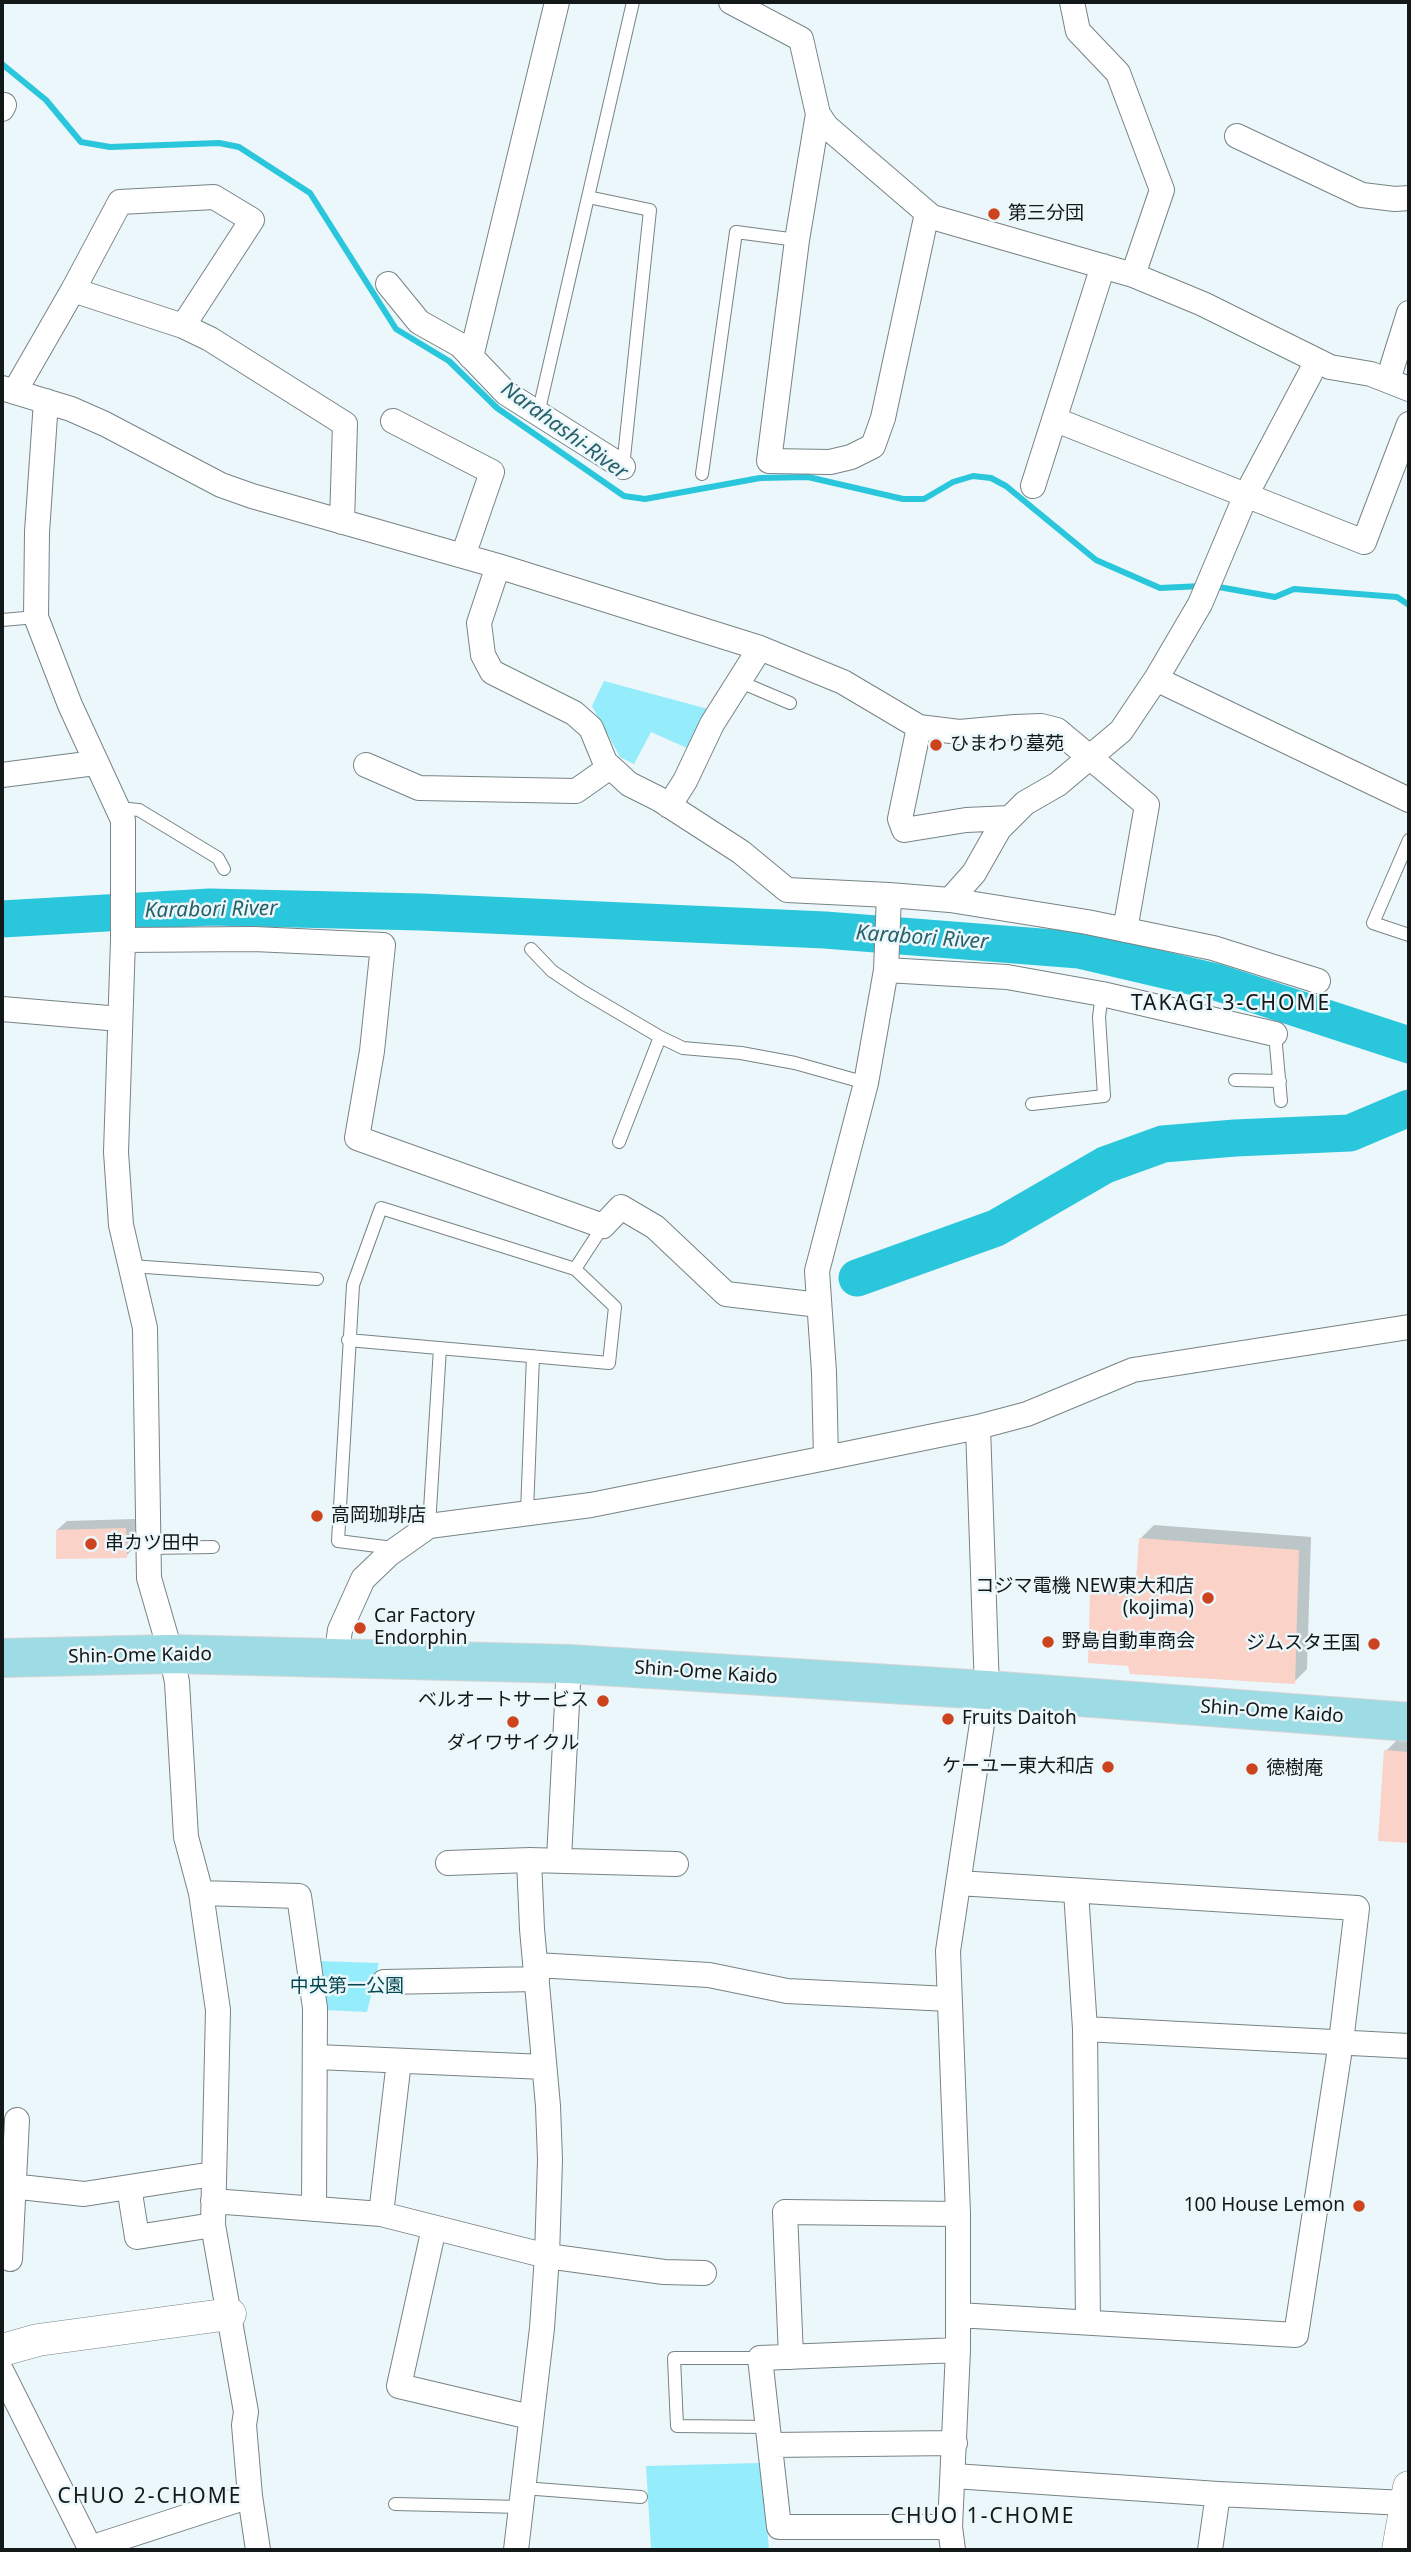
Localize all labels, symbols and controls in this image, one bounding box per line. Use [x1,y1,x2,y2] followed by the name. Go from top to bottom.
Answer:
[1008,203,1084,225] place label: 第三分団
[986,206,1002,222] marker: 第三分団
[496,377,632,485] water label: Narahashi-River
[950,734,1064,756] place label: ひまわり墓苑
[928,737,944,753] marker: ひまわり墓苑
[144,896,278,924] water label: Karabori River
[855,921,989,955] water label: Karabori River
[1133,991,1329,1017] district label: TAKAGI 3-CHOME
[331,1505,426,1527] place label: 高岡珈琲店
[309,1508,325,1524] marker: 高岡珈琲店
[105,1533,200,1555] place label: 串カツ田中
[83,1536,99,1552] marker: 串カツ田中
[975,1576,1194,1620] place label: コジマ電機 NEW東大和店 (kojima)
[1200,1590,1216,1606] marker: コジマ電機 NEW東大和店 (kojima)
[374,1606,475,1650] place label: Car Factory Endorphin
[352,1620,368,1636] marker: Car Factory Endorphin
[1062,1631,1195,1653] place label: 野島自動車商会
[1246,1633,1360,1655] place label: ジムスタ王国
[1040,1634,1056,1650] marker: 野島自動車商会
[1366,1636,1382,1652] marker: ジムスタ王国
[68,1643,212,1669] street label: Shin-Ome Kaido
[634,1657,778,1689] street label: Shin-Ome Kaido
[418,1690,589,1712] place label: ベルオートサービス
[595,1693,611,1709] marker: ベルオートサービス
[1200,1696,1344,1728] street label: Shin-Ome Kaido
[962,1708,1077,1730] place label: Fruits Daitoh
[940,1711,956,1727] marker: Fruits Daitoh
[505,1714,521,1730] marker: ダイワサイクル
[447,1733,579,1755] place label: ダイワサイクル
[942,1756,1094,1778] place label: ケーユー東大和店
[1266,1758,1323,1780] place label: 徳樹庵
[1100,1759,1116,1775] marker: ケーユー東大和店
[1244,1761,1260,1777] marker: 徳樹庵
[290,1976,404,1998] park label: 中央第一公園
[1184,2195,1345,2217] place label: 100 House Lemon
[1351,2198,1367,2214] marker: 100 House Lemon
[59,2484,241,2510] district label: CHUO 2-CHOME
[892,2504,1074,2530] district label: CHUO 1-CHOME

